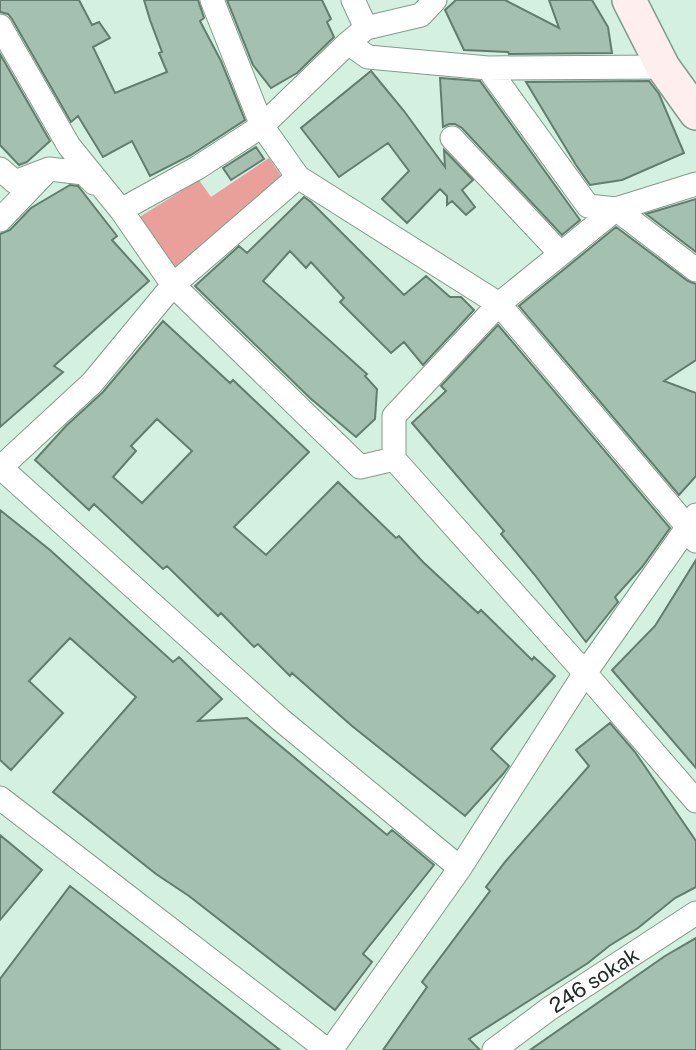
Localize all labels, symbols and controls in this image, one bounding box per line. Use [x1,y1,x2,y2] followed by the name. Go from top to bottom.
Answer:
[545,942,643,1018] street label: 246 sokak

